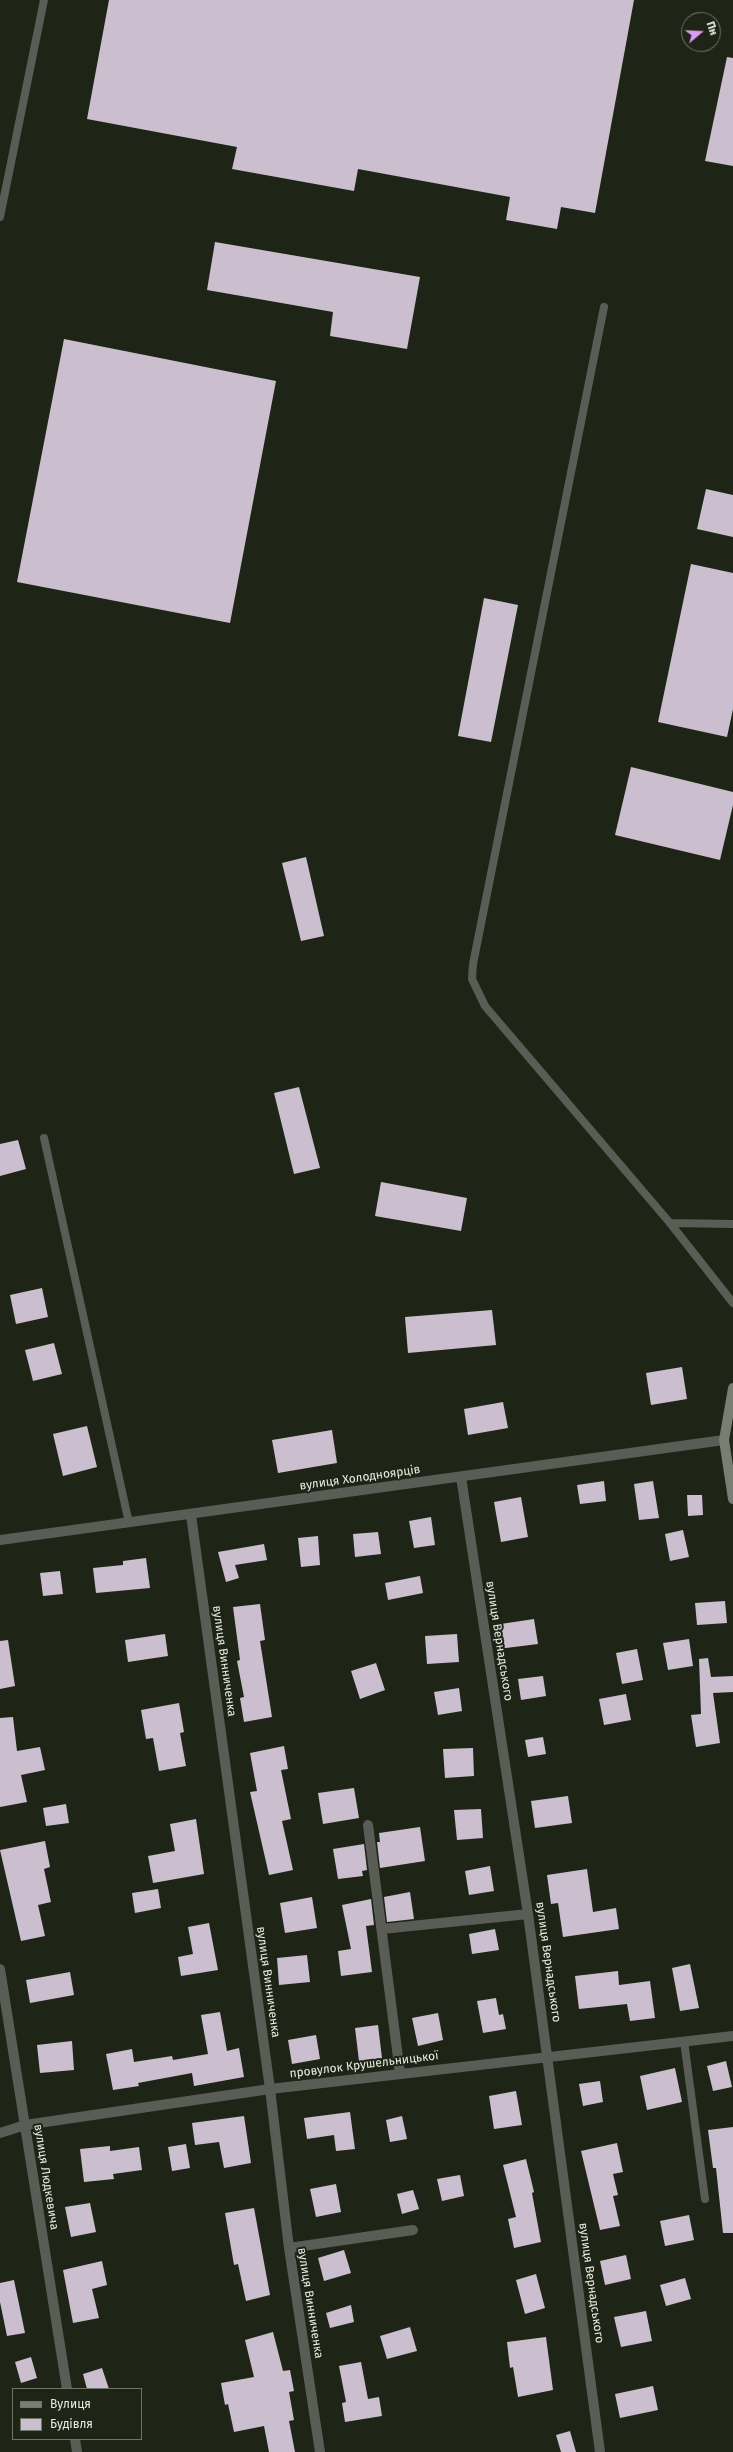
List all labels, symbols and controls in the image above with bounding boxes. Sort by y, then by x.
north arrow [681,12,721,52]
text: Пн [703,20,720,37]
street label: вулиця Холодноярців [299,1462,421,1494]
street label: вулиця Вернадського [482,1580,516,1702]
street label: вулиця Винниченка [209,1605,239,1717]
street label: вулиця Вернадського [532,1901,564,2023]
street label: вулиця Винниченка [253,1926,283,2038]
street label: провулок Крушельницької [289,2049,439,2081]
street label: вулиця Людкевича [31,2123,61,2231]
street label: вулиця Вернадського [575,2222,607,2344]
street label: вулиця Винниченка [294,2247,326,2359]
legend [12,2388,142,2440]
text: Вулиця [50,2397,91,2411]
text: Будівля [50,2417,93,2431]

